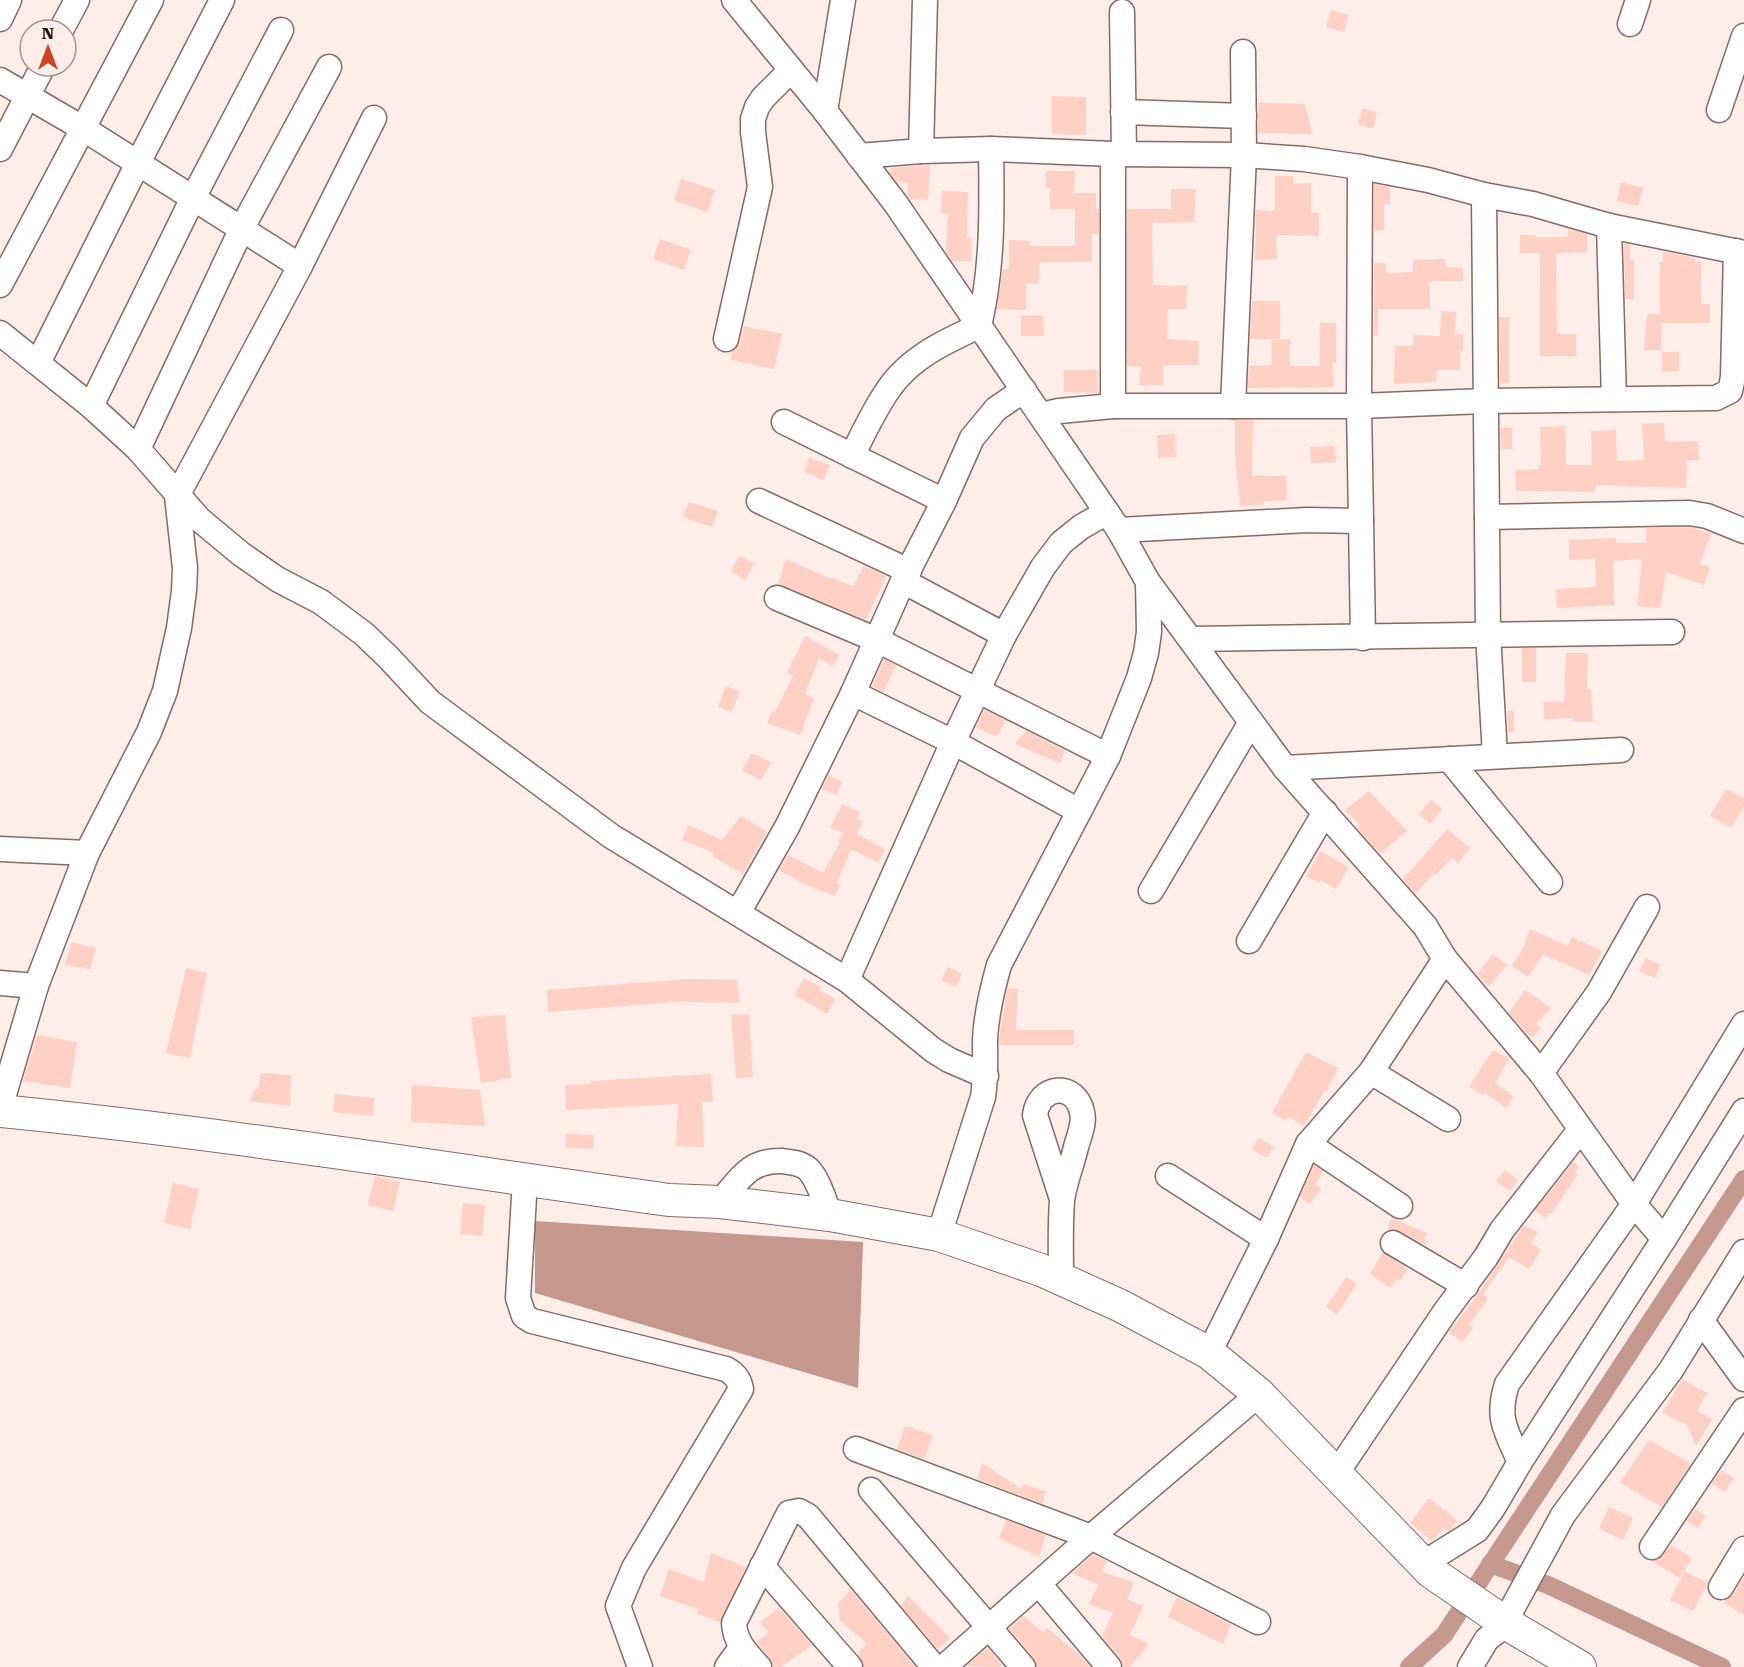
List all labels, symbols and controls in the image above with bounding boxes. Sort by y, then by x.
north arrow [18,18,78,78]
text: N [42,24,54,43]

